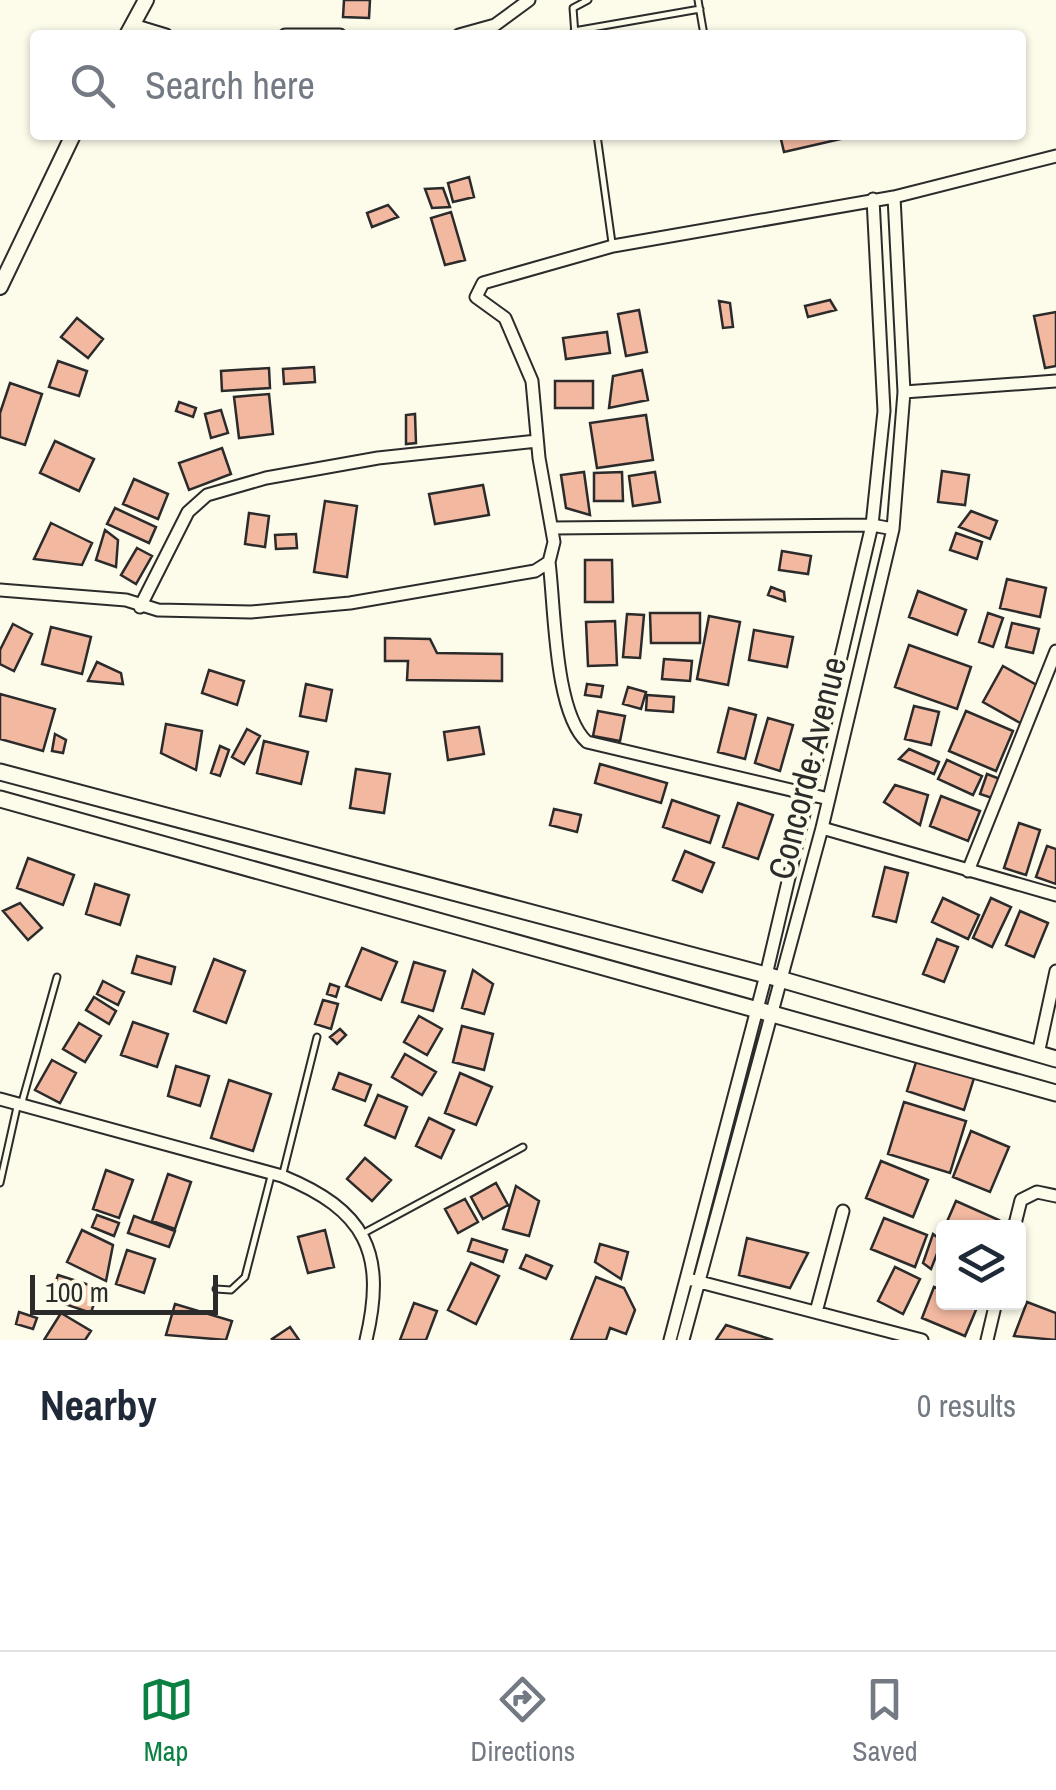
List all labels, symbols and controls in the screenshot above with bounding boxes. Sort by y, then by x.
search box [30,30,1026,140]
icon: search [65,58,120,113]
text: Search here [145,60,315,111]
street label: Concorde Avenue [757,652,857,884]
map controls [936,1220,1026,1310]
button: layers [936,1220,1026,1310]
scale bar [30,1270,218,1314]
text: 100 m [45,1273,109,1311]
text: Nearby [40,1377,157,1433]
text: 0 results [917,1384,1016,1427]
tab: Map [139,1672,194,1770]
tab: Directions [471,1672,575,1770]
tab: Saved [852,1672,917,1770]

